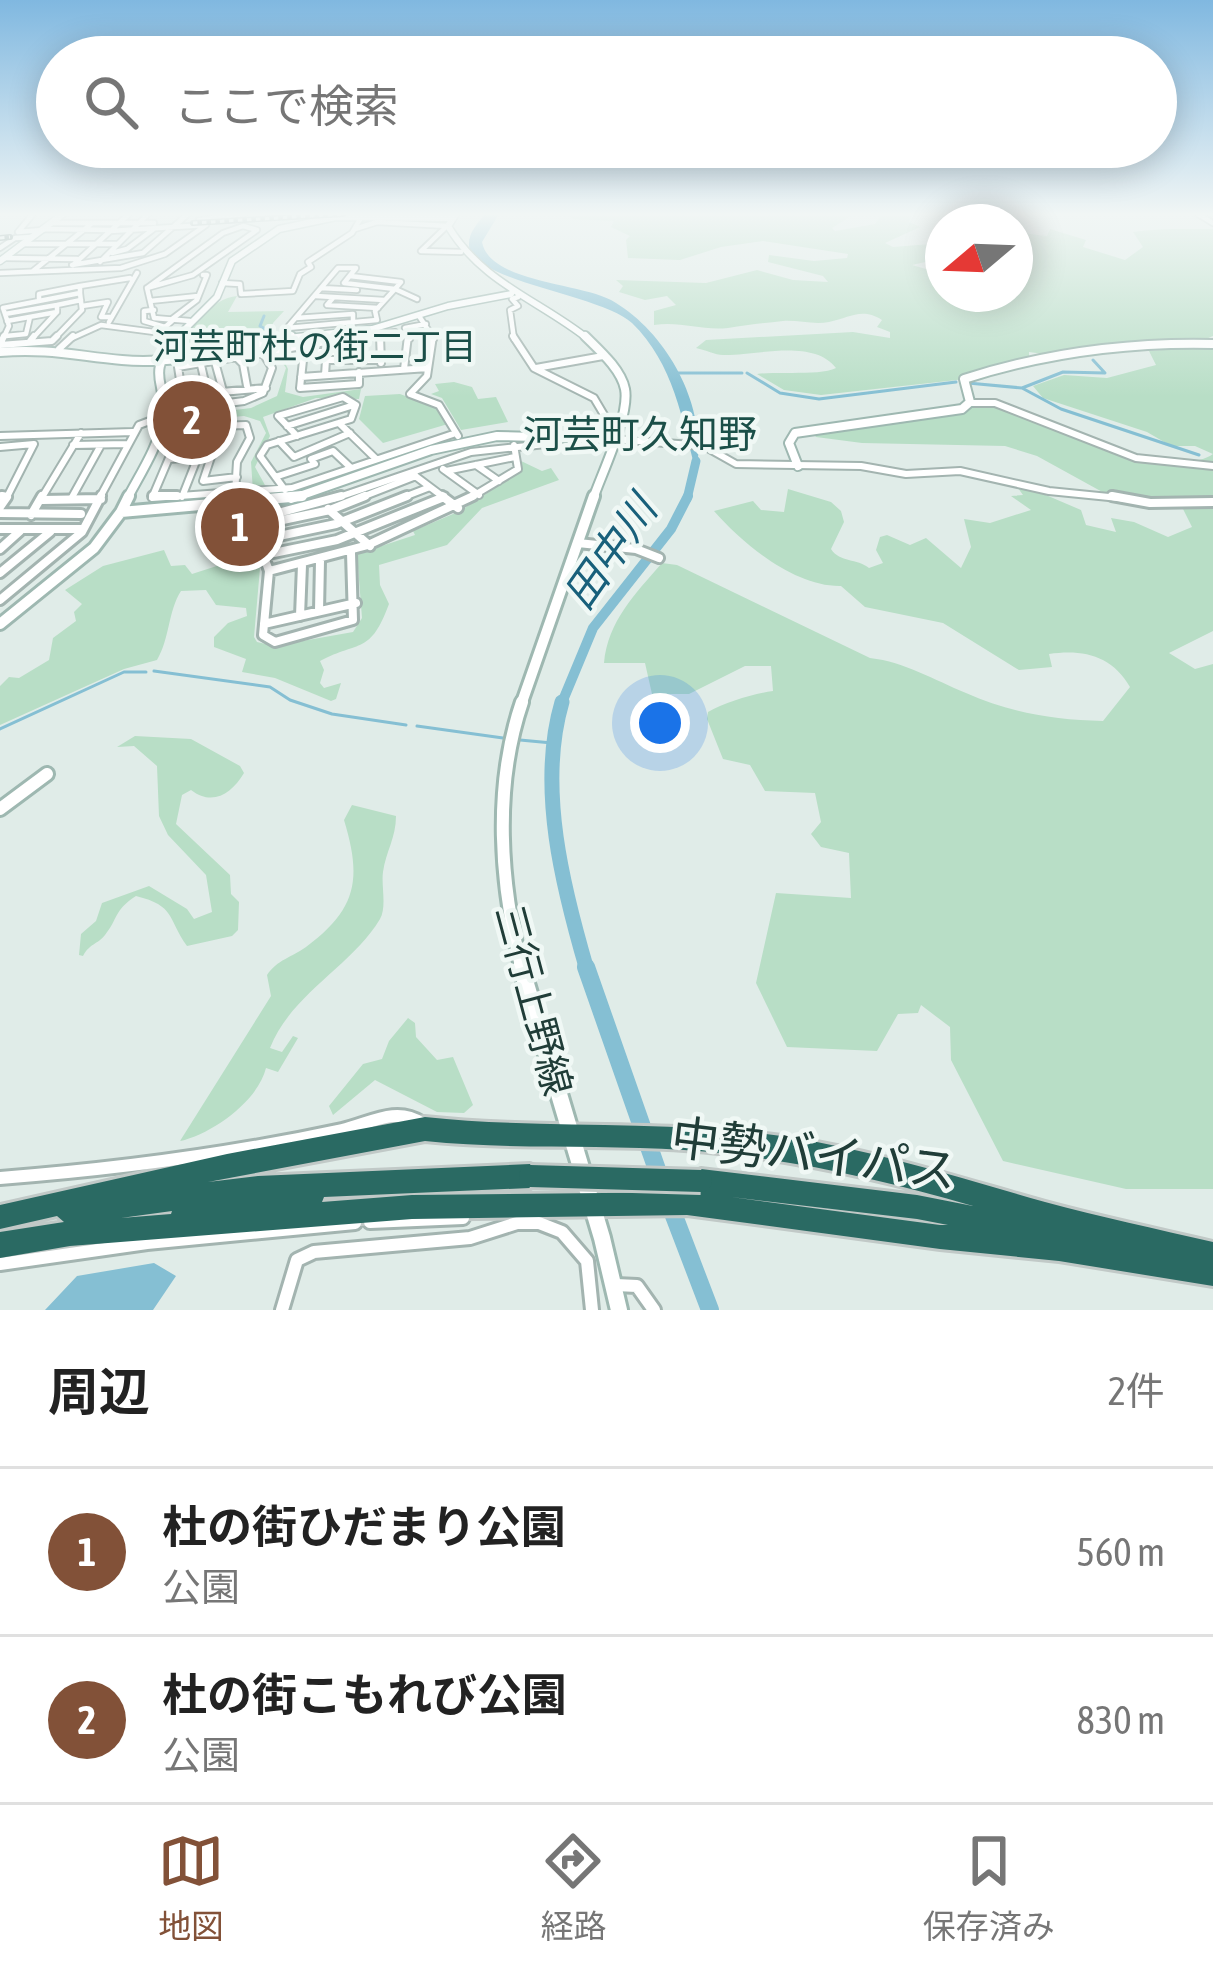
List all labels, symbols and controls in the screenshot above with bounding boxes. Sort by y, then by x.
search box [36,36,1177,168]
icon: search [78,69,144,135]
text: ここで検索 [174,80,399,132]
north arrow [925,204,1033,312]
district label: 河芸町杜の街二丁目 [153,325,477,367]
pin: 2 [153,375,231,465]
district label: 河芸町久知野 [523,412,757,456]
pin: 1 [201,482,279,572]
water label: 田中川 [554,483,668,617]
your location [630,693,690,753]
street label: 三行上野線 [488,900,580,1100]
street label: 中勢バイパス [668,1109,960,1198]
text: 周辺 [48,1362,150,1421]
text: 2件 [1108,1369,1165,1413]
text: 杜の街ひだまり公園 [162,1501,566,1553]
text: 1 [78,1530,96,1574]
text: 560 m [1077,1530,1165,1574]
text: 公園 [162,1565,240,1609]
text: 杜の街こもれび公園 [162,1669,567,1721]
text: 2 [78,1698,96,1742]
text: 830 m [1077,1698,1165,1742]
text: 公園 [162,1733,240,1777]
tab: 地図 [158,1828,224,1948]
tab: 経路 [540,1828,606,1948]
tab: 保存済み [923,1828,1055,1948]

